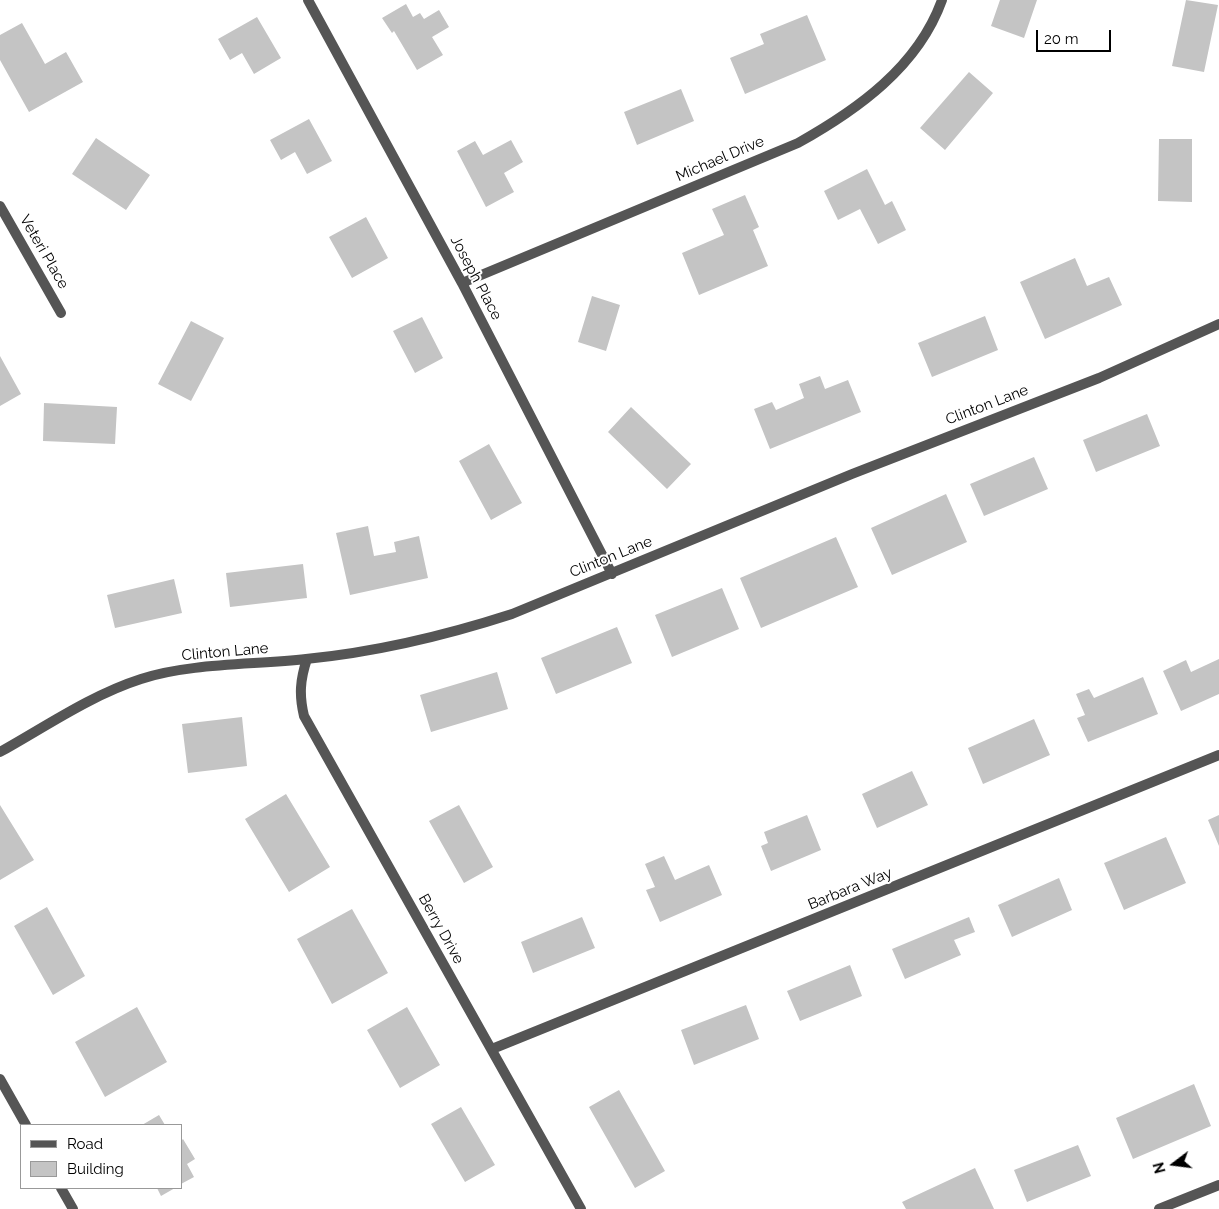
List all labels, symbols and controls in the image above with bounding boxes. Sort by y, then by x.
scale bar [1039,20,1114,52]
text: 20 m [1044,30,1079,48]
street label: Michael Drive [673,132,767,186]
street label: Veteri Place [16,212,72,292]
street label: Joseph Place [446,233,506,323]
street label: Clinton Lane [943,381,1031,429]
street label: Clinton Lane [567,532,655,582]
street label: Clinton Lane [181,639,269,665]
street label: Barbara Way [805,864,895,914]
street label: Berry Drive [414,891,468,967]
legend [20,1124,182,1189]
text: Road [67,1135,103,1153]
north arrow [1149,1139,1199,1189]
text: Building [67,1160,124,1178]
text: N [1150,1161,1169,1175]

